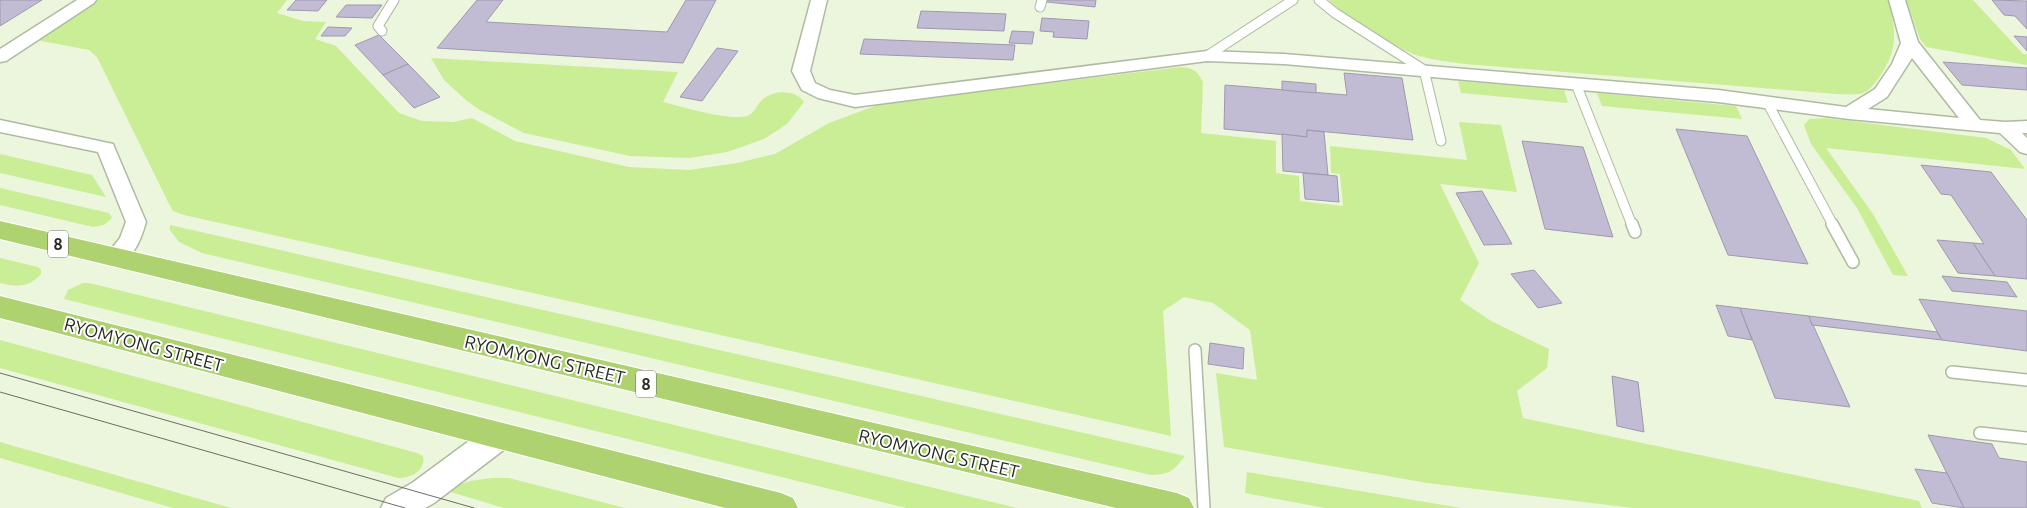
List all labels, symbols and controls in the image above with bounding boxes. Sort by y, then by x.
road number: 8 [48,230,68,258]
street label: RYOMYONG STREET [62,313,226,375]
street label: RYOMYONG STREET [463,331,627,387]
road number: 8 [636,370,656,398]
street label: RYOMYONG STREET [857,425,1021,481]

